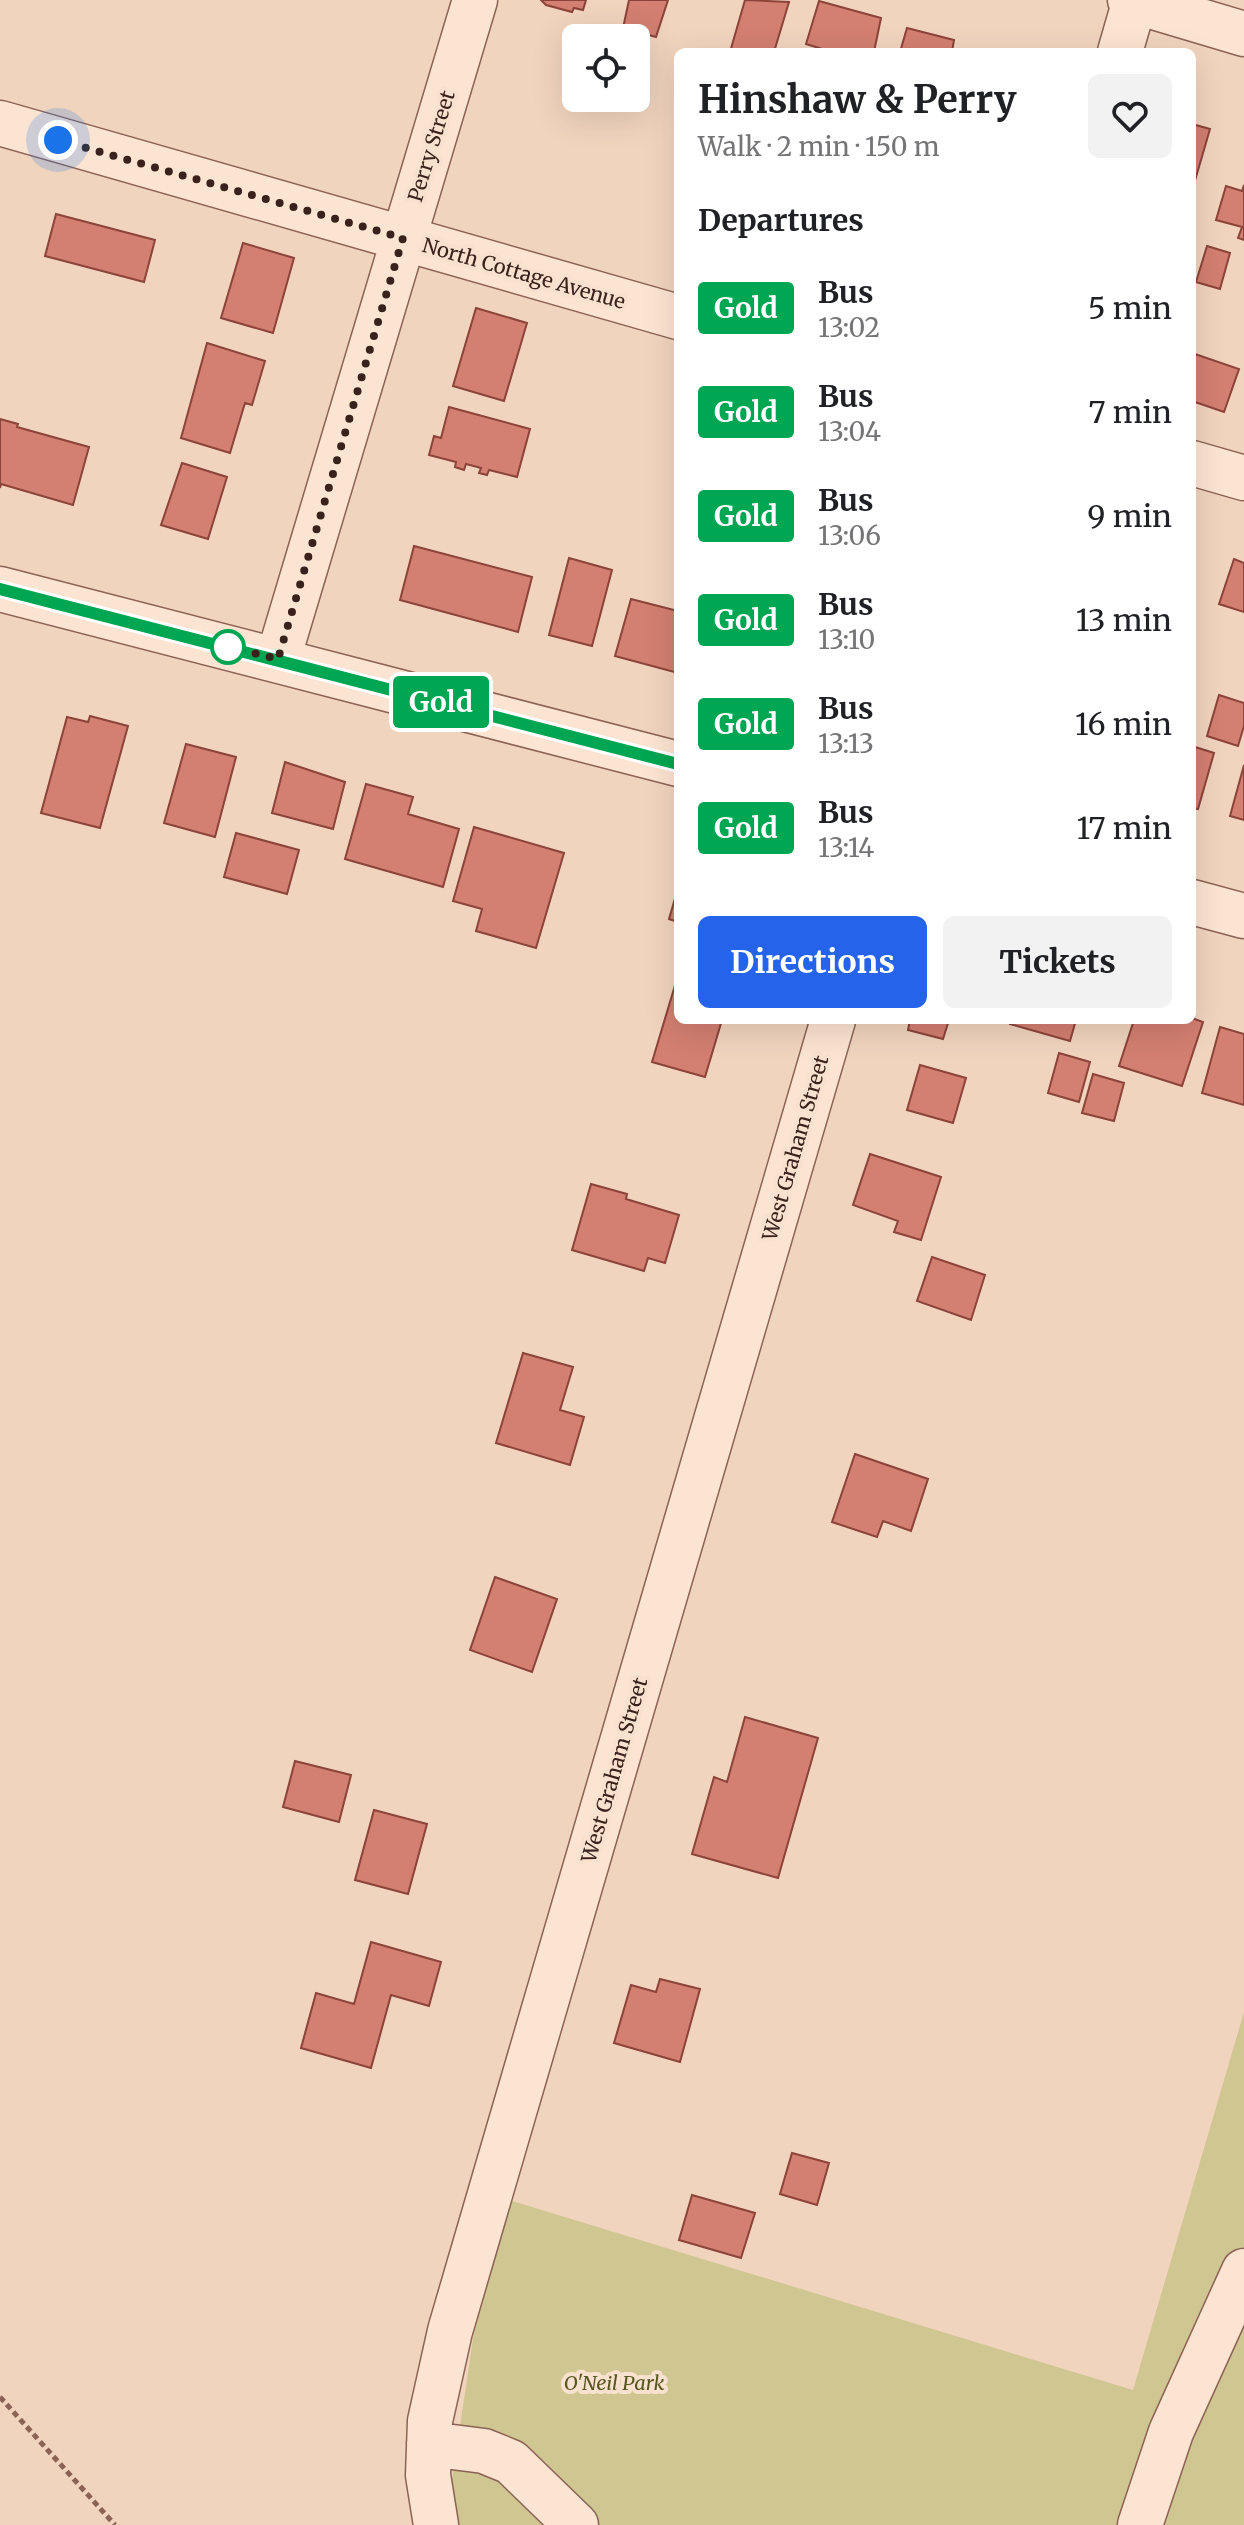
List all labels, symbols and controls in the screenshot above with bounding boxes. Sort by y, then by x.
map controls [562,24,650,112]
button: locate [562,24,650,112]
button: heart [1088,74,1172,158]
text: Hinshaw & Perry [698,76,1017,123]
street label: Perry Street [402,87,460,205]
your location [38,120,78,160]
text: Walk · 2 min · 150 m [698,130,940,163]
text: Departures [698,201,864,239]
street label: North Cottage Avenue [420,232,628,314]
text: Bus [818,273,874,311]
text: 5 min [1088,289,1172,327]
text: Gold [714,290,778,326]
text: 13:02 [818,311,880,344]
text: Bus [818,377,874,415]
text: 7 min [1088,393,1172,431]
text: Gold [714,394,778,430]
text: 13:04 [818,415,881,448]
text: Bus [818,481,874,519]
text: 9 min [1087,497,1172,535]
text: Gold [714,498,778,534]
text: 13:06 [818,519,881,552]
text: Bus [818,585,874,623]
text: 13 min [1076,601,1172,639]
text: Gold [714,602,778,638]
text: 13:10 [818,623,875,656]
unlabelled marker [211,630,245,664]
line badge: Gold [385,676,497,728]
text: Gold [409,684,473,720]
text: Bus [818,689,874,727]
text: 16 min [1075,705,1172,743]
text: Gold [714,706,778,742]
text: 13:13 [818,727,874,760]
text: Bus [818,793,874,831]
text: 17 min [1077,809,1172,847]
text: Gold [714,810,778,846]
text: 13:14 [818,831,874,864]
button: Directions [698,916,927,1008]
button: Tickets [943,916,1172,1008]
street label: West Graham Street [756,1052,833,1244]
street label: West Graham Street [575,1674,652,1866]
park label: O'Neil Park [564,2370,664,2395]

